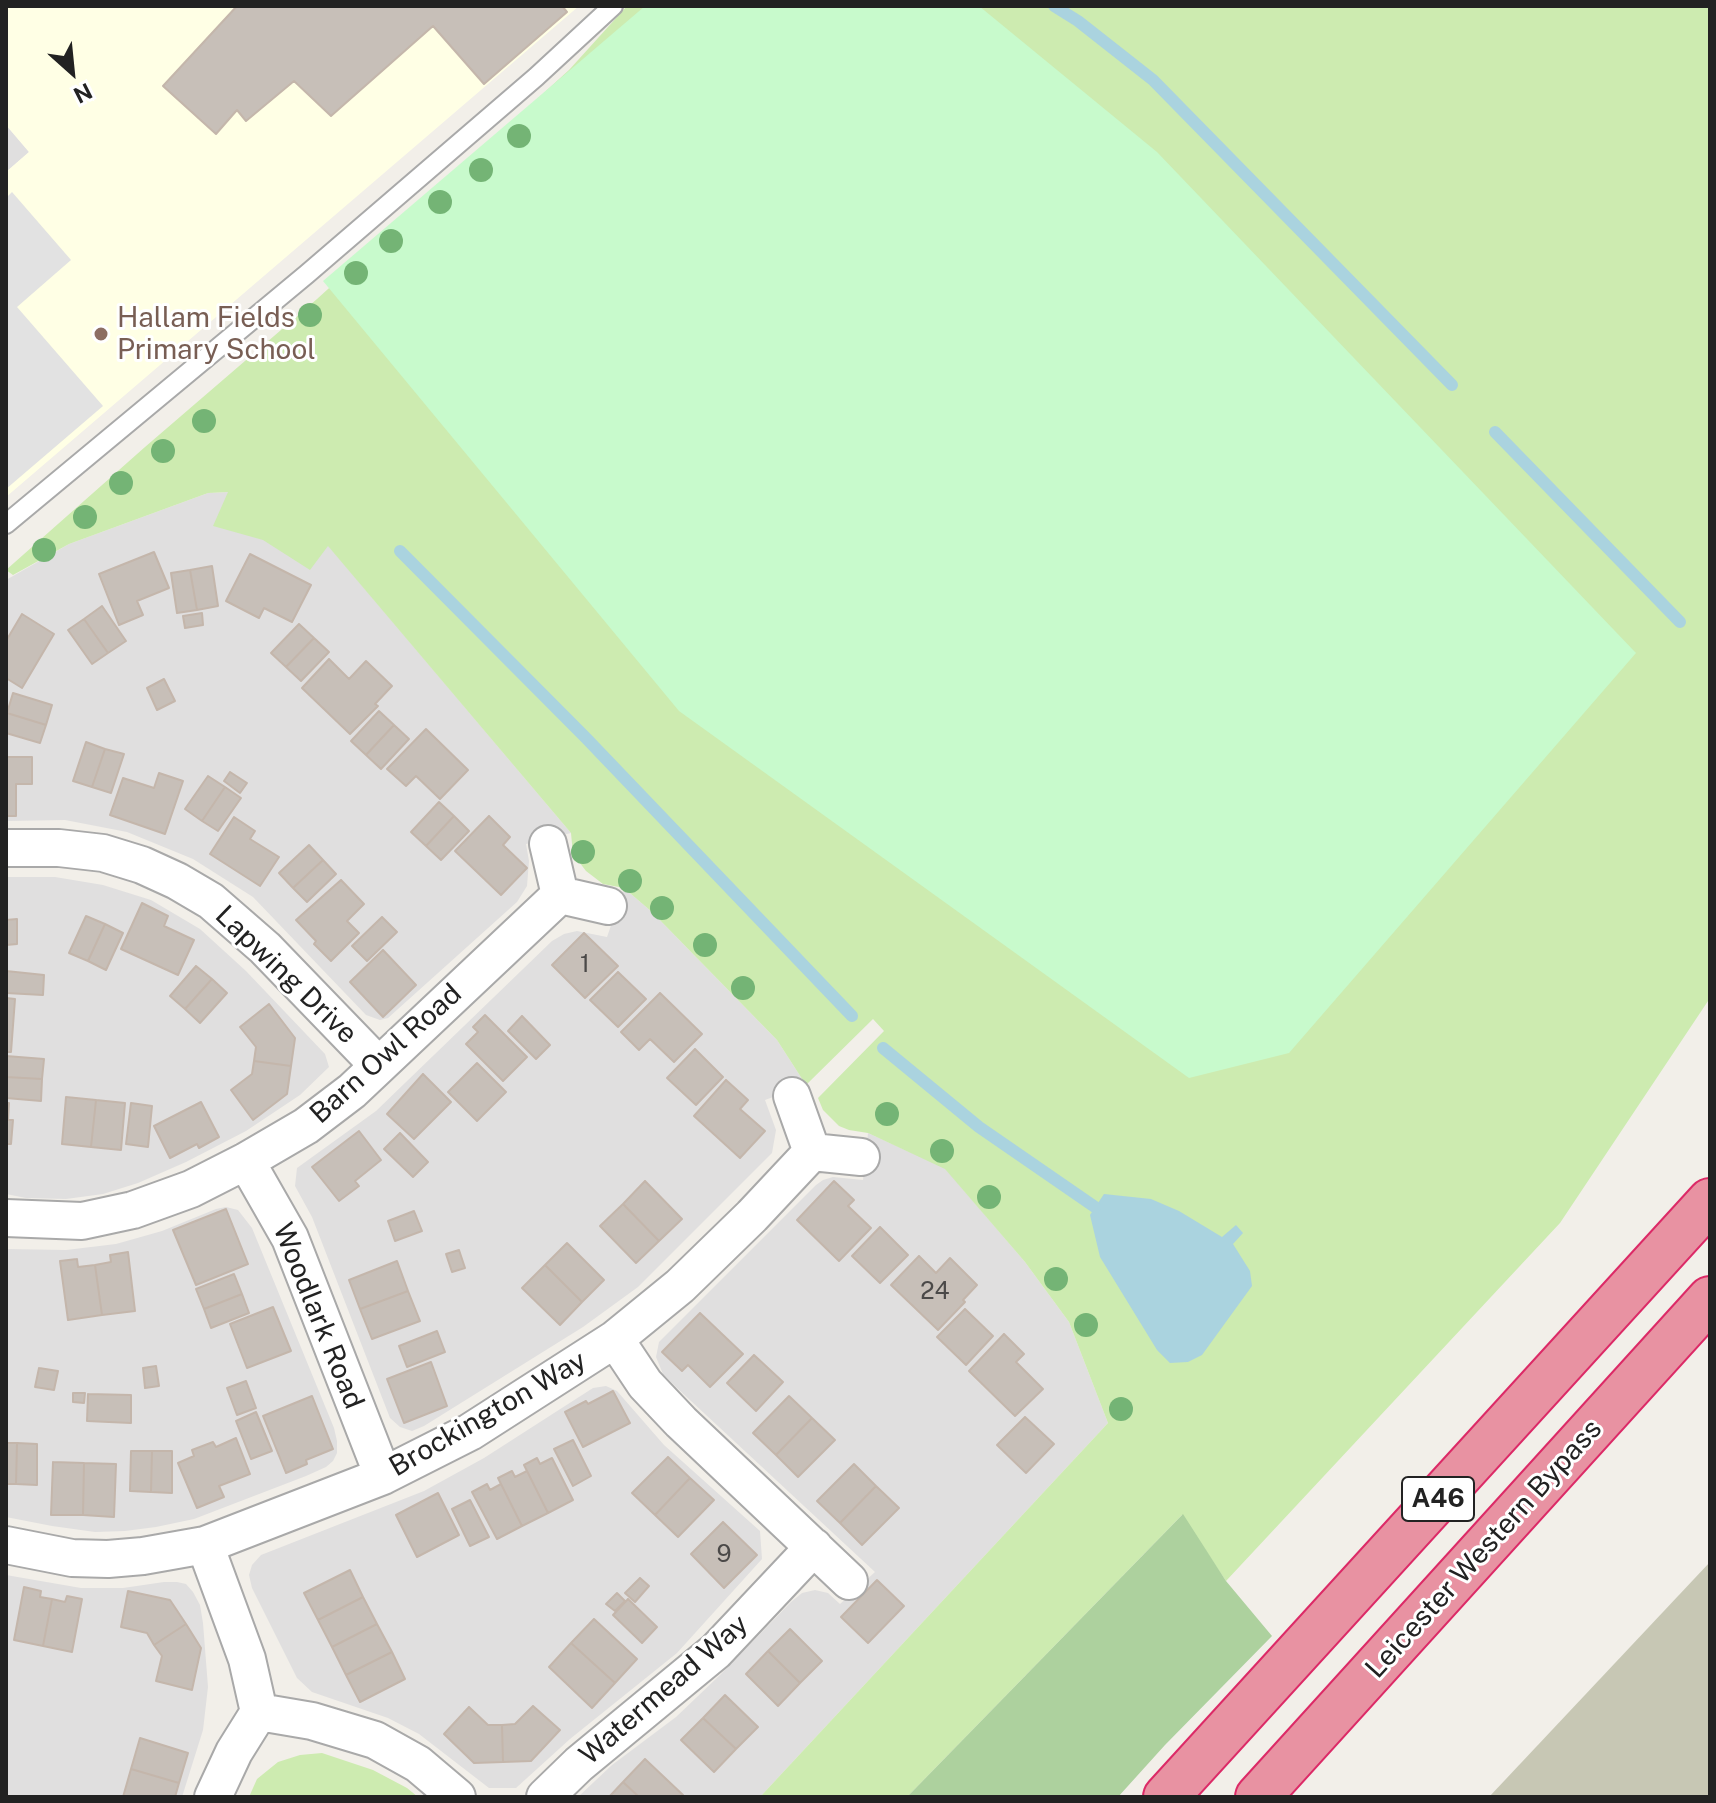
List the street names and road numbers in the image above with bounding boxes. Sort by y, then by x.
street label: Lapwing Drive [208,899,364,1051]
street label: Barn Owl Road [303,977,469,1131]
street label: Woodlark Road [265,1218,371,1414]
street label: Brockington Way [384,1344,592,1484]
street label: Leicester Western Bypass [1359,1413,1609,1685]
road number: A46 [1402,1477,1474,1521]
street label: Watermead Way [573,1608,755,1772]

